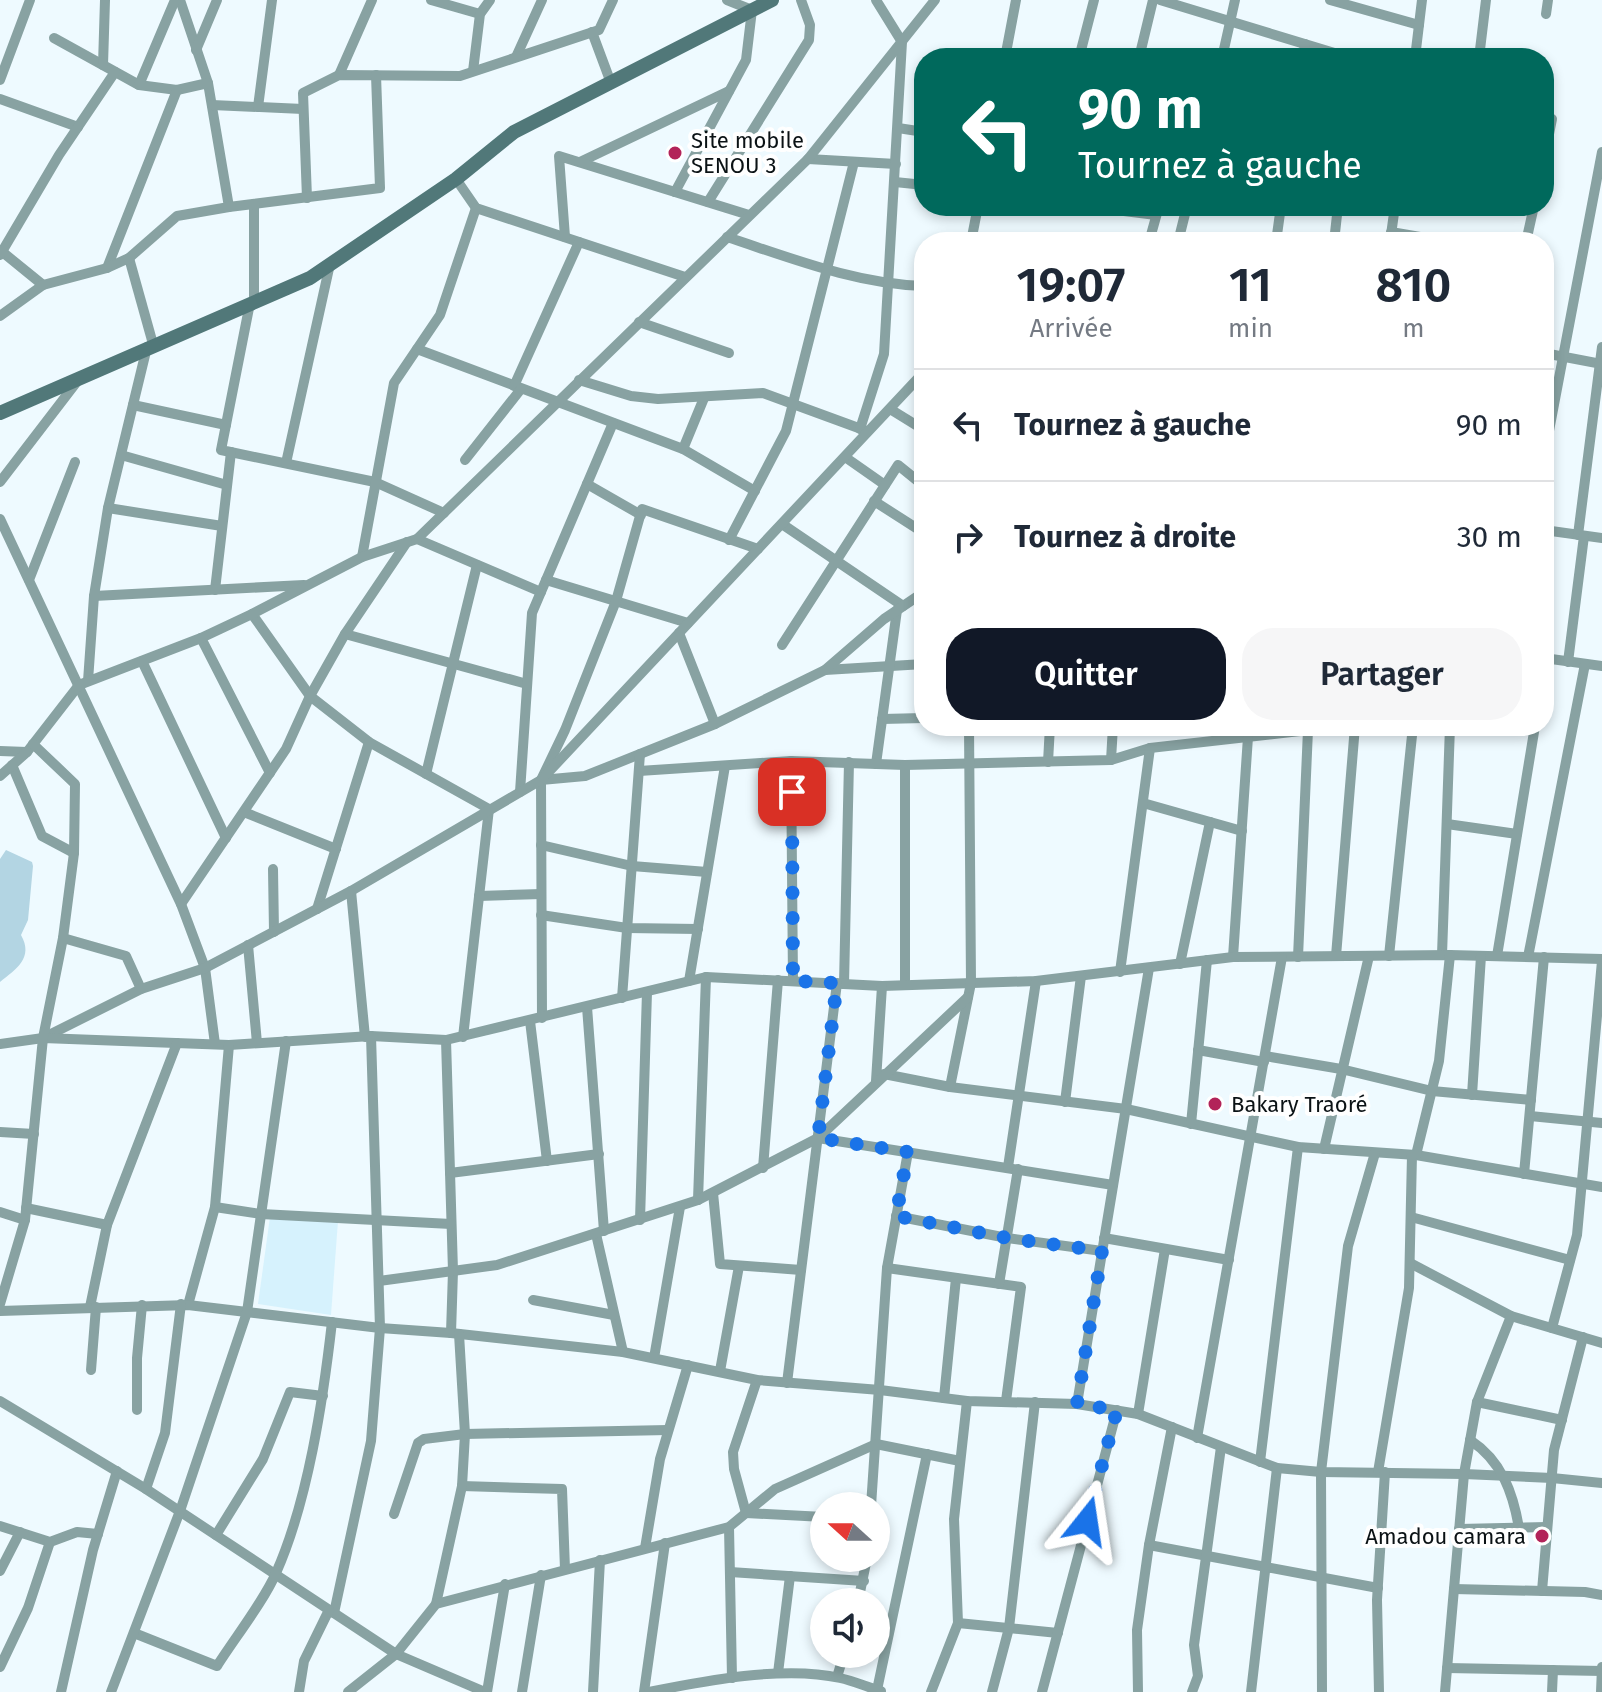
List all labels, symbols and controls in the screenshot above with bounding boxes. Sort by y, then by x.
text: 90 m [1078,76,1203,143]
icon: left [946,80,1050,184]
place label: Site mobile SENOU 3 [691,127,804,179]
marker: Site mobile SENOU 3 [666,144,684,162]
text: Tournez à gauche [1078,144,1362,188]
text: 19:07 [1017,256,1126,314]
text: 11 [1229,256,1272,314]
text: 810 [1376,256,1451,314]
text: Arrivée [1029,313,1113,344]
text: min [1228,313,1273,344]
text: m [1402,313,1425,344]
icon: left [946,403,990,447]
text: Tournez à gauche [1014,407,1251,443]
text: 90 m [1456,407,1522,443]
icon: right [946,515,990,559]
text: Tournez à droite [1014,519,1236,555]
text: 30 m [1457,519,1522,555]
button: Quitter [946,628,1226,720]
button: Partager [1242,628,1522,720]
pin [758,758,826,826]
icon: arrive [770,770,814,814]
place label: Bakary Traoré [1231,1091,1367,1118]
marker: Bakary Traoré [1206,1095,1224,1113]
position arrow [1045,1479,1129,1563]
north arrow [810,1492,890,1572]
map controls [810,1492,890,1668]
place label: Amadou camara [1365,1523,1526,1550]
marker: Amadou camara [1533,1527,1551,1545]
button: sound [810,1588,890,1668]

